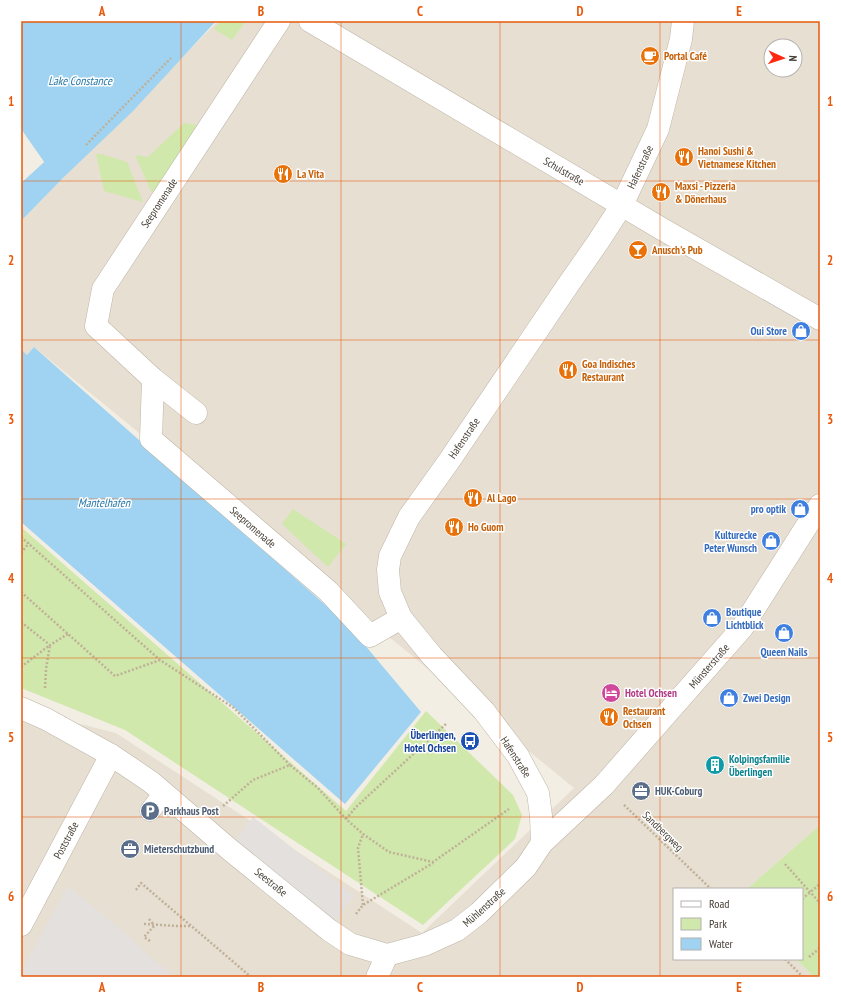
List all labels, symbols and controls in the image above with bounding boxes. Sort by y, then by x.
text: A [98,3,106,20]
text: B [258,3,264,20]
text: C [417,3,423,20]
text: D [577,3,584,20]
text: E [736,3,742,20]
north arrow [763,38,803,78]
cafe icon: Portal Café [639,45,661,67]
place label: Portal Café [664,49,707,63]
text: N [786,55,800,62]
water label: Lake Constance [48,73,113,88]
text: 1 [8,93,14,110]
text: 1 [827,93,833,110]
street label: Hafenstraße [624,143,656,191]
place label: Hanoi Sushi & Vietnamese Kitchen [697,144,776,171]
restaurant icon: Hanoi Sushi & Vietnamese Kitchen [673,146,695,168]
street label: Schulstraße [541,154,587,189]
restaurant icon: La Vita [272,163,294,185]
place label: La Vita [297,167,324,181]
street label: Seepromenade [138,175,181,231]
place label: Maxsi - Pizzeria & Dönerhaus [675,179,736,206]
restaurant icon: Maxsi - Pizzeria & Dönerhaus [650,181,672,203]
bar icon: Anusch's Pub [627,239,649,261]
place label: Anusch's Pub [651,243,703,257]
text: 2 [8,252,14,269]
text: 2 [827,252,833,269]
shop icon: Oui Store [790,320,812,342]
place label: Oui Store [750,324,787,338]
place label: Goa Indisches Restaurant [582,357,635,384]
restaurant icon: Goa Indisches Restaurant [557,359,579,381]
text: 3 [8,411,14,428]
text: 3 [827,411,833,428]
street label: Hafenstraße [445,414,483,461]
restaurant icon: Al Lago [462,487,484,509]
place label: Al Lago [486,491,517,505]
water label: Mantelhafen [78,495,131,510]
shop icon: pro optik [789,498,811,520]
place label: pro optik [751,502,786,516]
street label: Seepromenade [227,503,279,551]
restaurant icon: Ho Guom [443,516,465,538]
place label: Ho Guom [468,520,504,534]
place label: Kulturecke Peter Wunsch [704,528,757,555]
shop icon: Kulturecke Peter Wunsch [760,530,782,552]
text: 4 [8,570,15,587]
text: 4 [827,570,834,587]
place label: Boutique Lichtblick [726,605,764,632]
shop icon: Boutique Lichtblick [701,607,723,629]
shop icon: Queen Nails [773,622,795,644]
street label: Münsterstraße [686,640,733,691]
place label: Queen Nails [760,645,808,659]
hotel icon: Hotel Ochsen [600,682,622,704]
place label: Hotel Ochsen [625,686,677,700]
shop icon: Zwei Design [718,687,740,709]
place label: Zwei Design [743,691,791,705]
place label: Restaurant Ochsen [623,704,666,731]
restaurant icon: Restaurant Ochsen [598,706,620,728]
place label: Überlingen, Hotel Ochsen [404,728,456,755]
text: 5 [8,729,14,746]
text: 5 [827,729,833,746]
bus stop icon: Überlingen, Hotel Ochsen [459,730,481,752]
street label: Hafenstraße [497,734,535,781]
place label: Kolpingsfamilie Überlingen [729,752,790,779]
building icon: Kolpingsfamilie Überlingen [704,754,726,776]
office icon: HUK-Coburg [630,780,652,802]
place label: HUK-Coburg [655,784,702,798]
parking icon: Parkhaus Post [139,800,161,822]
place label: Parkhaus Post [164,804,219,818]
street label: Sandbergweg [640,808,687,854]
street label: Poststraße [50,819,82,861]
office icon: Mieterschutzbund [119,838,141,860]
place label: Mieterschutzbund [144,842,214,856]
street label: Seestraße [252,865,290,900]
street label: Mühlenstraße [460,884,509,930]
text: 6 [8,888,14,905]
legend [673,888,803,960]
text: 6 [827,888,833,905]
text: Road [709,896,729,911]
text: Park [709,916,727,931]
text: Water [709,936,734,951]
text: A [98,979,106,996]
text: B [258,979,264,996]
text: C [417,979,423,996]
text: D [577,979,584,996]
text: E [736,979,742,996]

